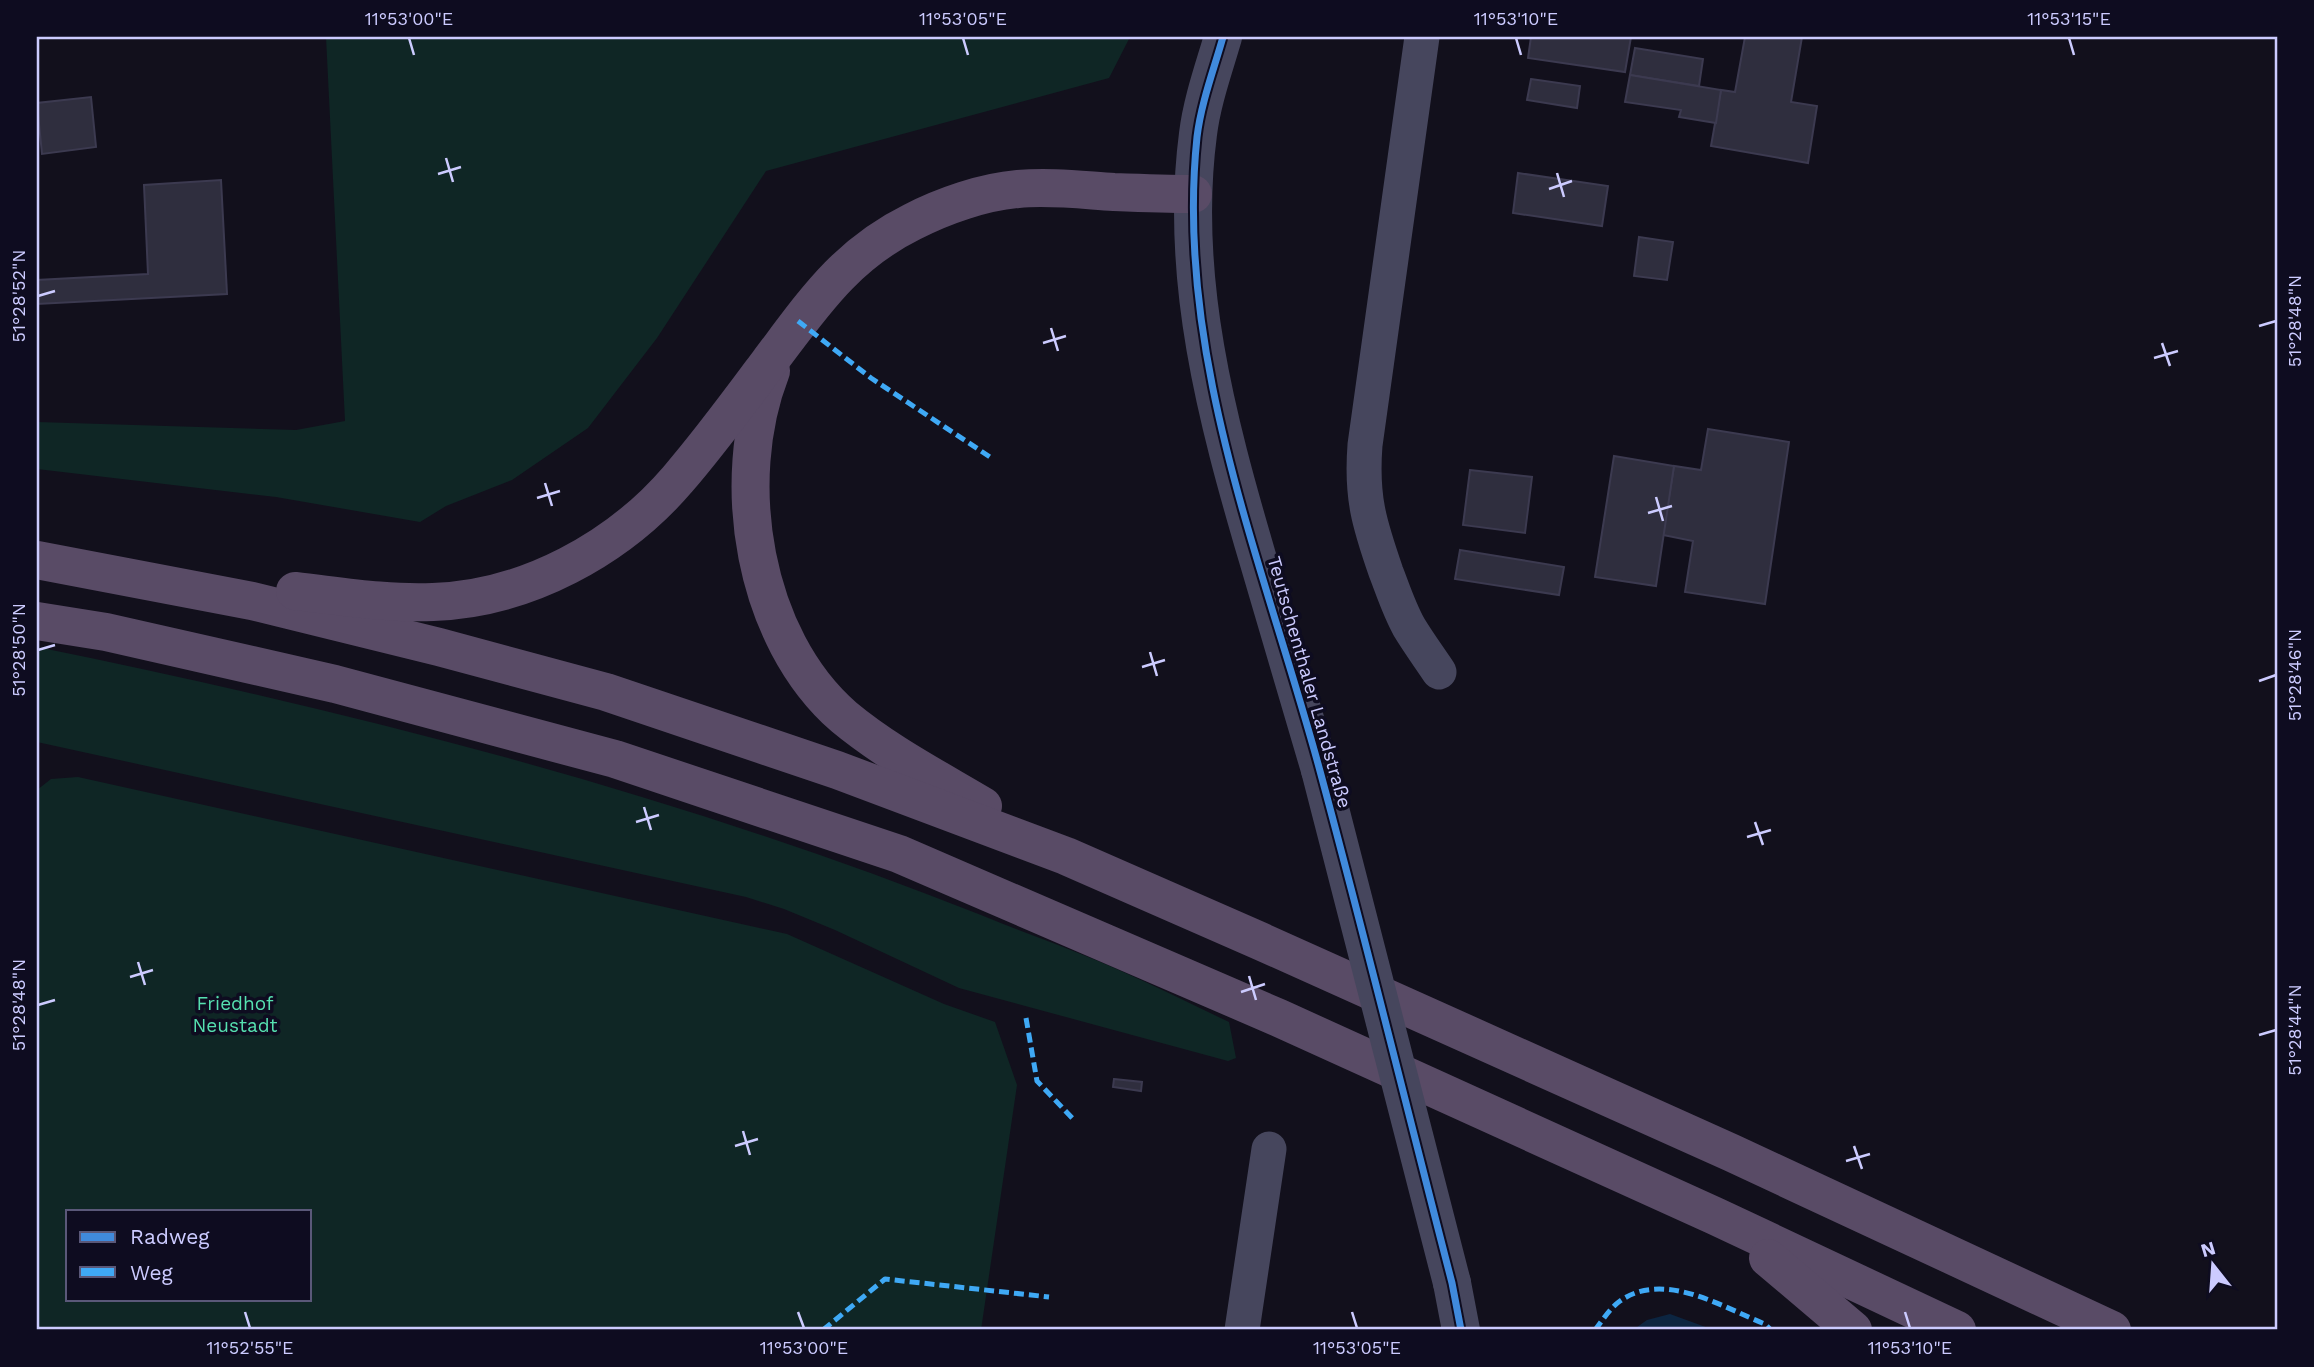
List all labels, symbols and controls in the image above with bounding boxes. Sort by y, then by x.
text: 11°53'00"E [365,8,453,29]
text: 11°53'05"E [919,8,1007,29]
text: 11°53'10"E [1474,8,1558,29]
text: 11°53'15"E [2027,8,2111,29]
text: 51°28'52"N [8,249,29,343]
text: 51°28'48"N [2284,275,2305,367]
street label: Teutschenthaler Landstraße [1263,554,1357,811]
text: 51°28'50"N [8,603,29,697]
text: 51°28'46"N [2284,629,2305,721]
text: 51°28'48"N [8,959,29,1051]
text: 51°28'44"N [2284,984,2305,1076]
park label: Friedhof Neustadt [192,992,278,1037]
legend [66,1210,312,1300]
text: Radweg [130,1224,210,1249]
north arrow [2178,1230,2248,1300]
text: N [2198,1236,2218,1262]
text: Weg [130,1260,174,1285]
text: 11°52'55"E [206,1337,294,1358]
text: 11°53'00"E [760,1337,848,1358]
text: 11°53'05"E [1313,1337,1401,1358]
text: 11°53'10"E [1868,1337,1952,1358]

